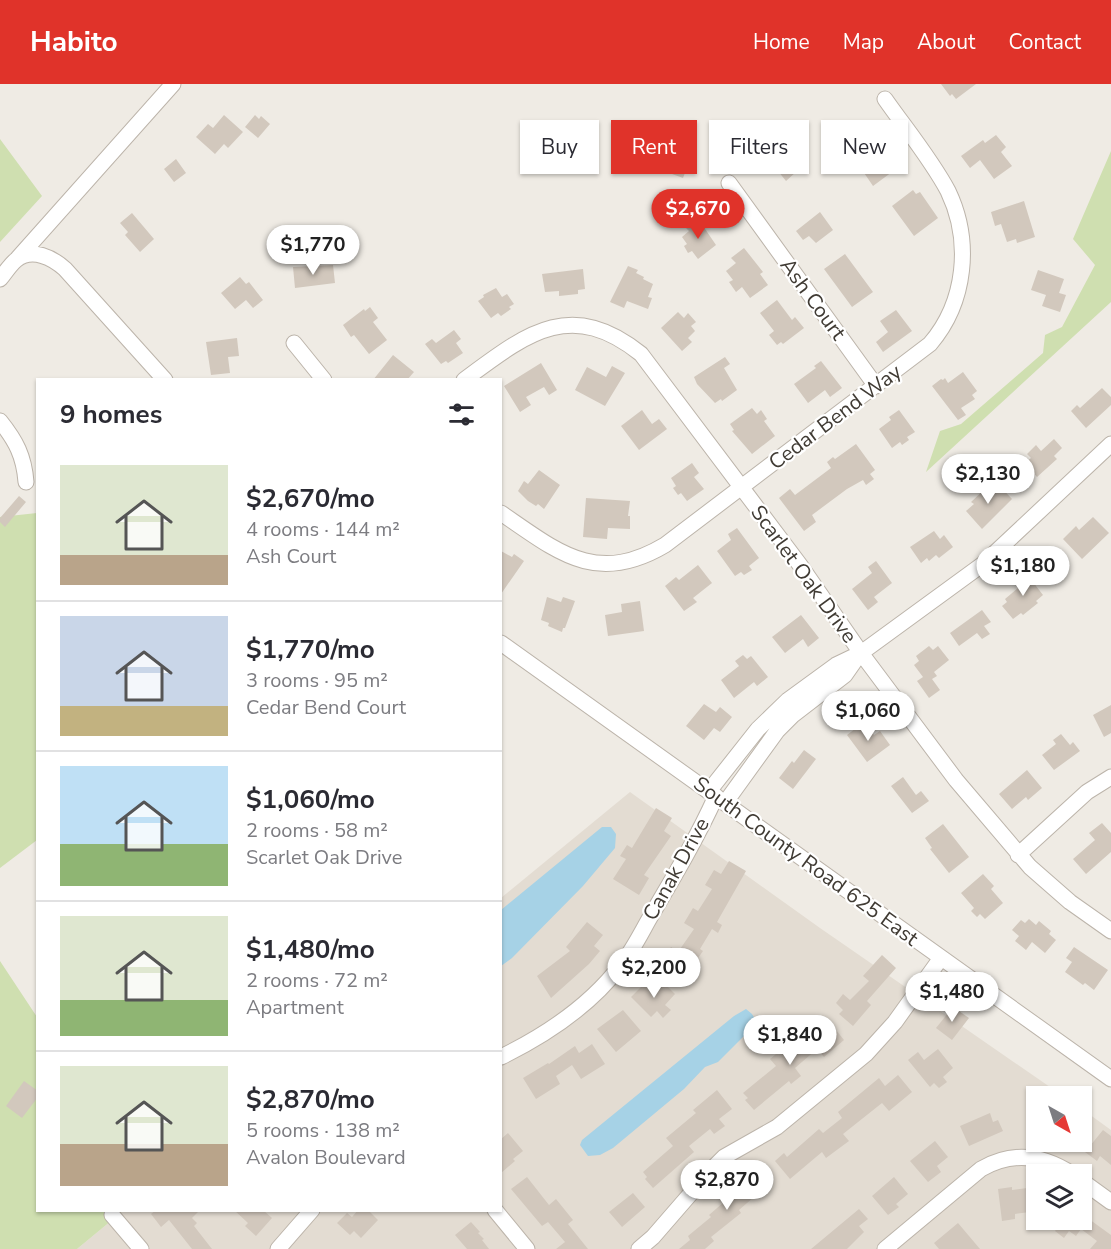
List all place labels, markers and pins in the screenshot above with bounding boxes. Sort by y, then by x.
pin: $2,670 [649,189,747,240]
pin: $1,770 [264,225,362,276]
pin: $2,130 [939,454,1037,505]
pin: $1,180 [974,546,1072,597]
pin: $1,060 [819,691,917,742]
pin: $2,200 [605,948,703,999]
pin: $1,480 [903,972,1001,1023]
pin: $1,840 [741,1015,839,1066]
pin: $2,870 [678,1160,776,1211]

